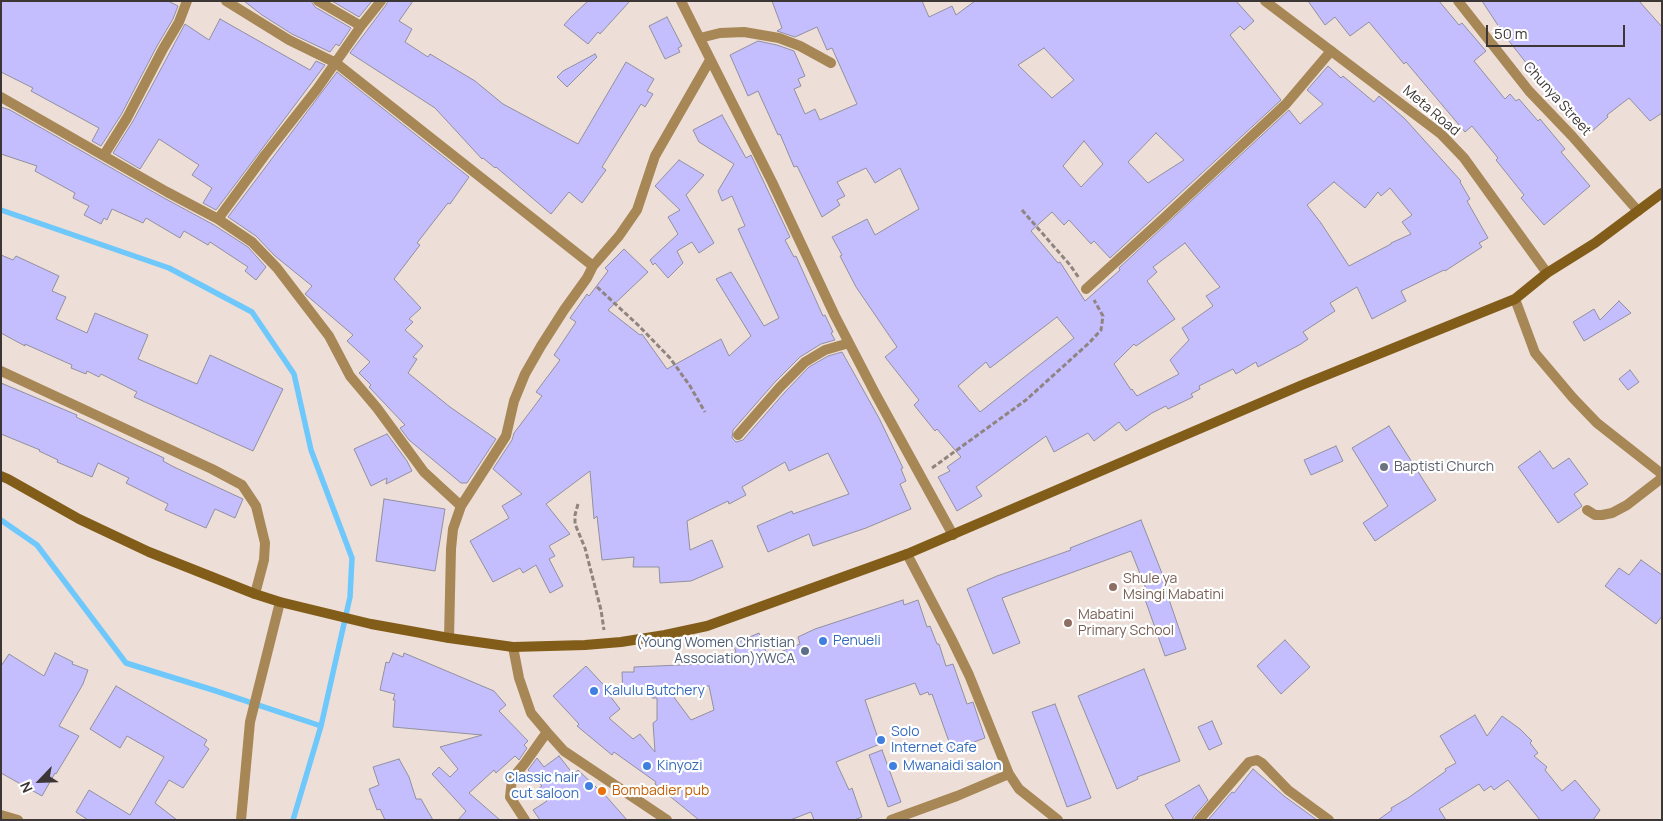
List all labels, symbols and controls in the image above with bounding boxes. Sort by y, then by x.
scale bar [1488,15,1627,47]
text: 50 m [1494,23,1528,44]
street label: Chunya Street [1519,59,1595,139]
street label: Meta Road [1399,82,1463,140]
place label: Baptisti Church [1394,459,1494,475]
marker: Baptisti Church [1378,461,1390,473]
place label: Shule ya Msingi Mabatini [1123,571,1224,604]
marker: Shule ya Msingi Mabatini [1107,581,1119,593]
place label: Mabatini Primary School [1078,607,1174,640]
marker: Mabatini Primary School [1062,617,1074,629]
place label: Penueli [833,633,881,649]
place label: (Young Women Christian Association)YWCA [636,635,795,668]
marker: Penueli [817,635,829,647]
marker: (Young Women Christian Association)YWCA [799,645,811,657]
place label: Kalulu Butchery [604,683,705,699]
marker: Kalulu Butchery [588,685,600,697]
place label: Solo Internet Cafe [891,724,977,756]
marker: Solo Internet Cafe [875,734,887,746]
north arrow [15,756,65,806]
place label: Kinyozi [657,758,702,774]
place label: Mwanaidi salon [903,758,1002,774]
marker: Kinyozi [641,760,653,772]
marker: Mwanaidi salon [887,760,899,772]
place label: Classic hair cut saloon [505,770,579,802]
text: N [15,779,37,796]
marker: Classic hair cut saloon [583,780,595,792]
place label: Bombadier pub [612,783,709,799]
marker: Bombadier pub [596,785,608,797]

